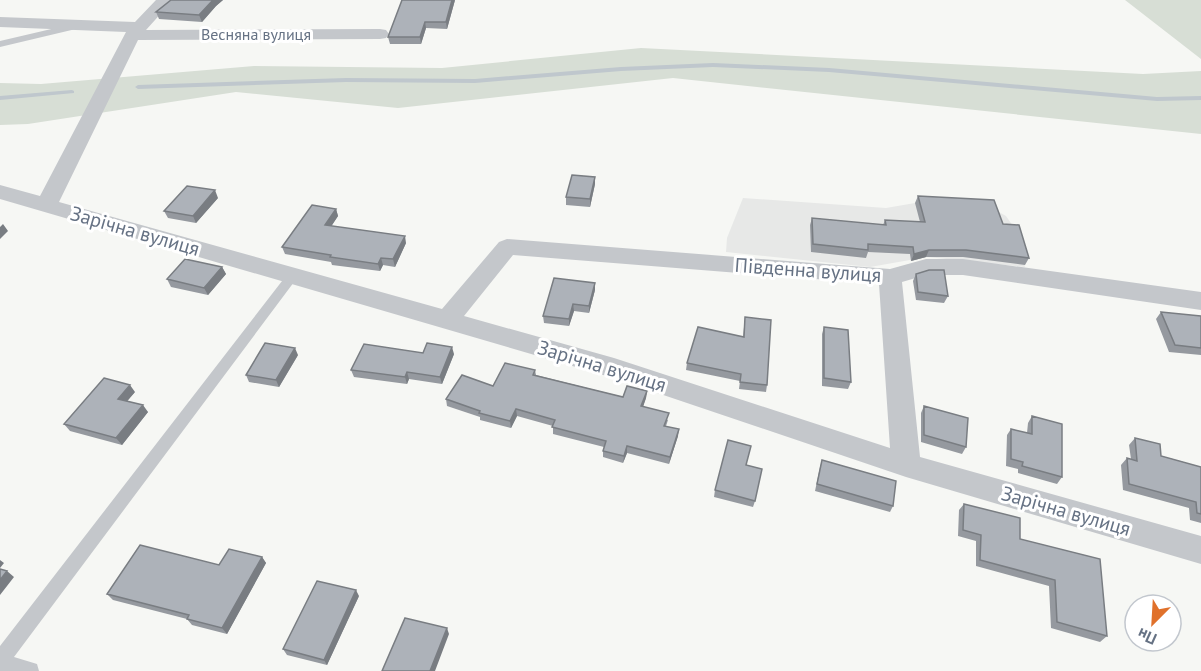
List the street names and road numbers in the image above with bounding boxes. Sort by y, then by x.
street label: Весняна вулиця [201,24,311,44]
street label: Зарічна вулиця [67,200,203,262]
street label: Південна вулиця [734,252,882,288]
street label: Зарічна вулиця [534,334,670,398]
street label: Зарічна вулиця [998,480,1134,542]

